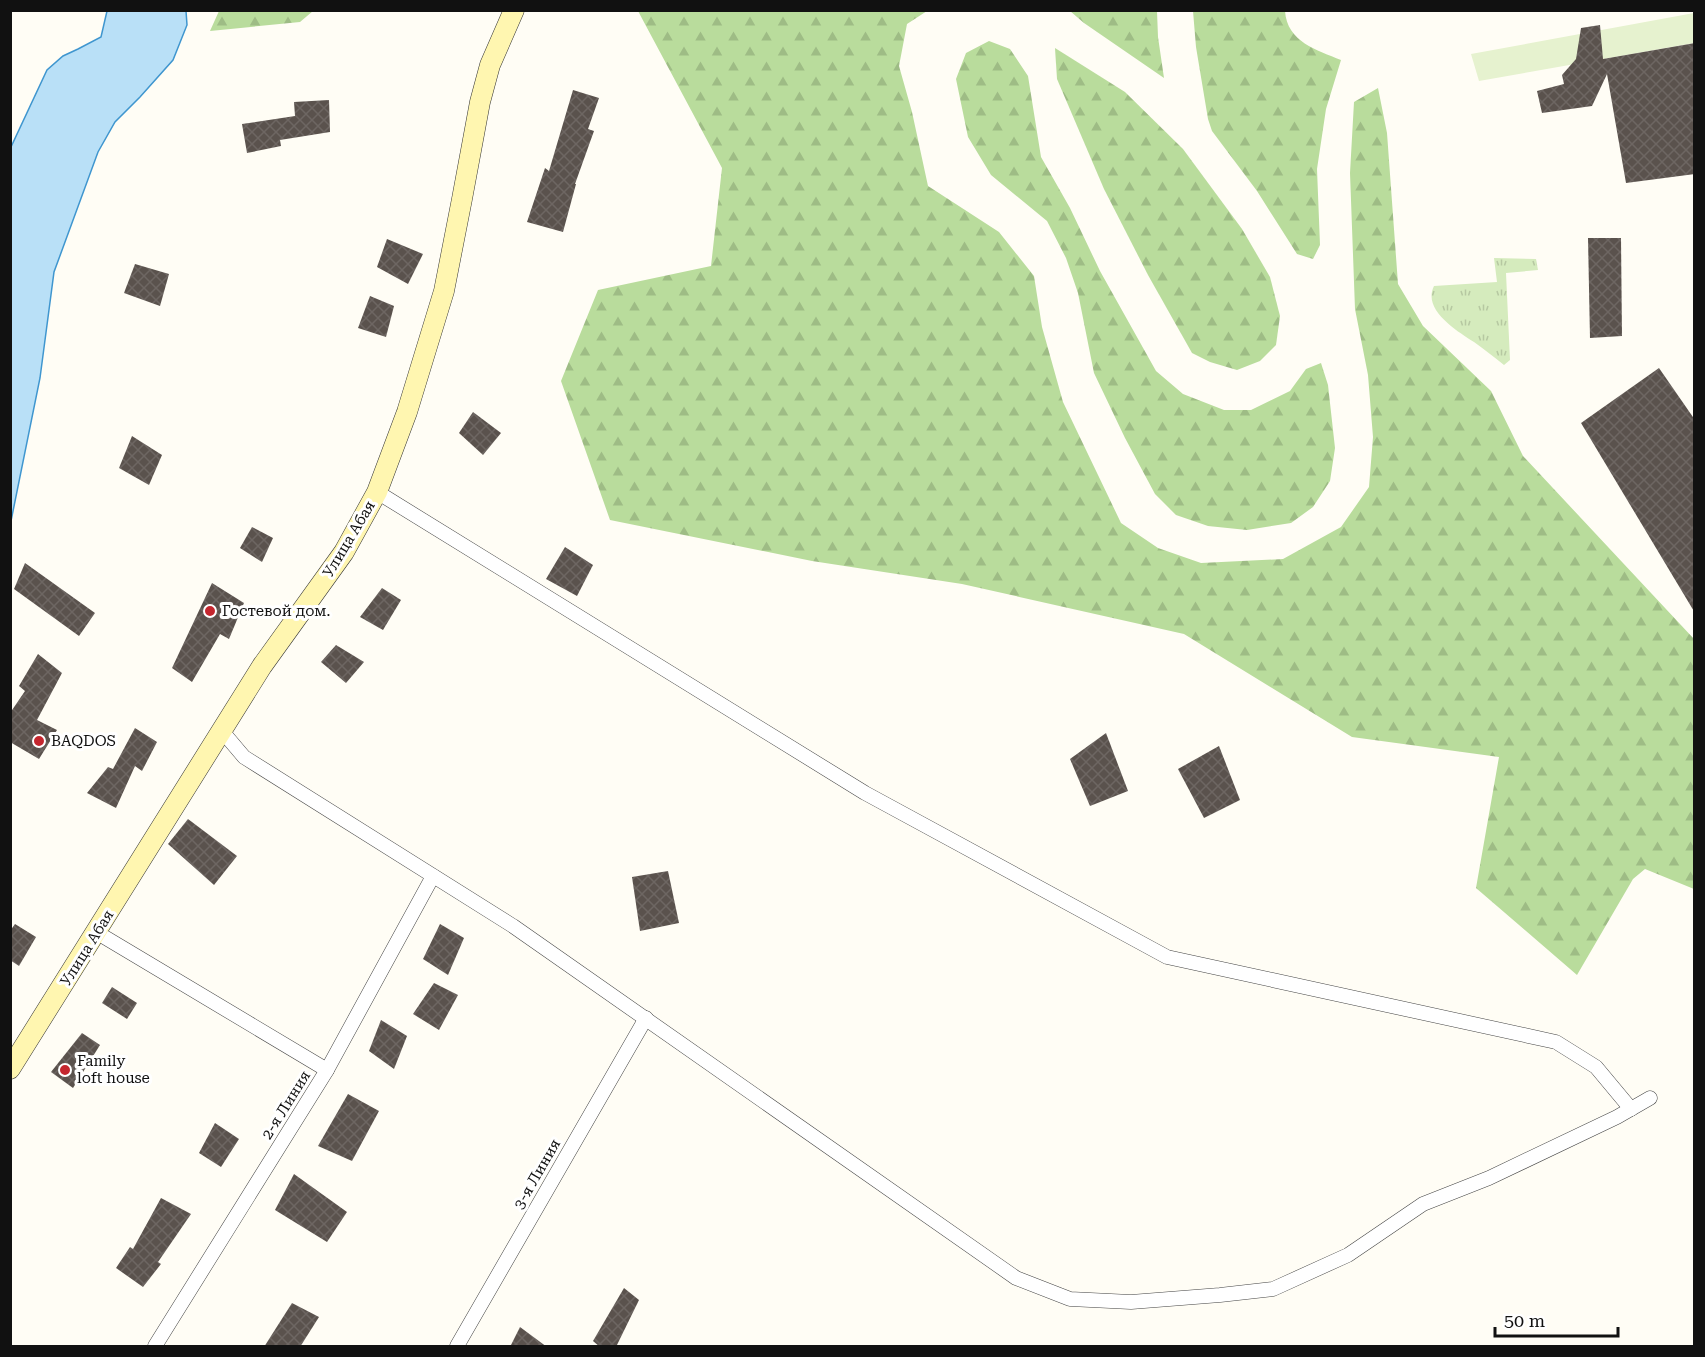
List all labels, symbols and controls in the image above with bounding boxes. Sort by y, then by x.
street label: Улица Абая [319,497,379,581]
place label: Гостевой дом. [222,602,330,620]
marker: Гостевой дом. [203,604,217,618]
place label: BAQDOS [51,732,116,750]
marker: BAQDOS [32,734,46,748]
street label: Улица Абая [56,907,118,989]
place label: Family loft house [77,1052,150,1087]
marker: Family loft house [58,1063,72,1077]
street label: 2-я Линия [258,1067,314,1143]
street label: 3-я Линия [510,1136,564,1212]
scale bar [1495,1300,1618,1338]
text: 50 m [1504,1310,1545,1331]

